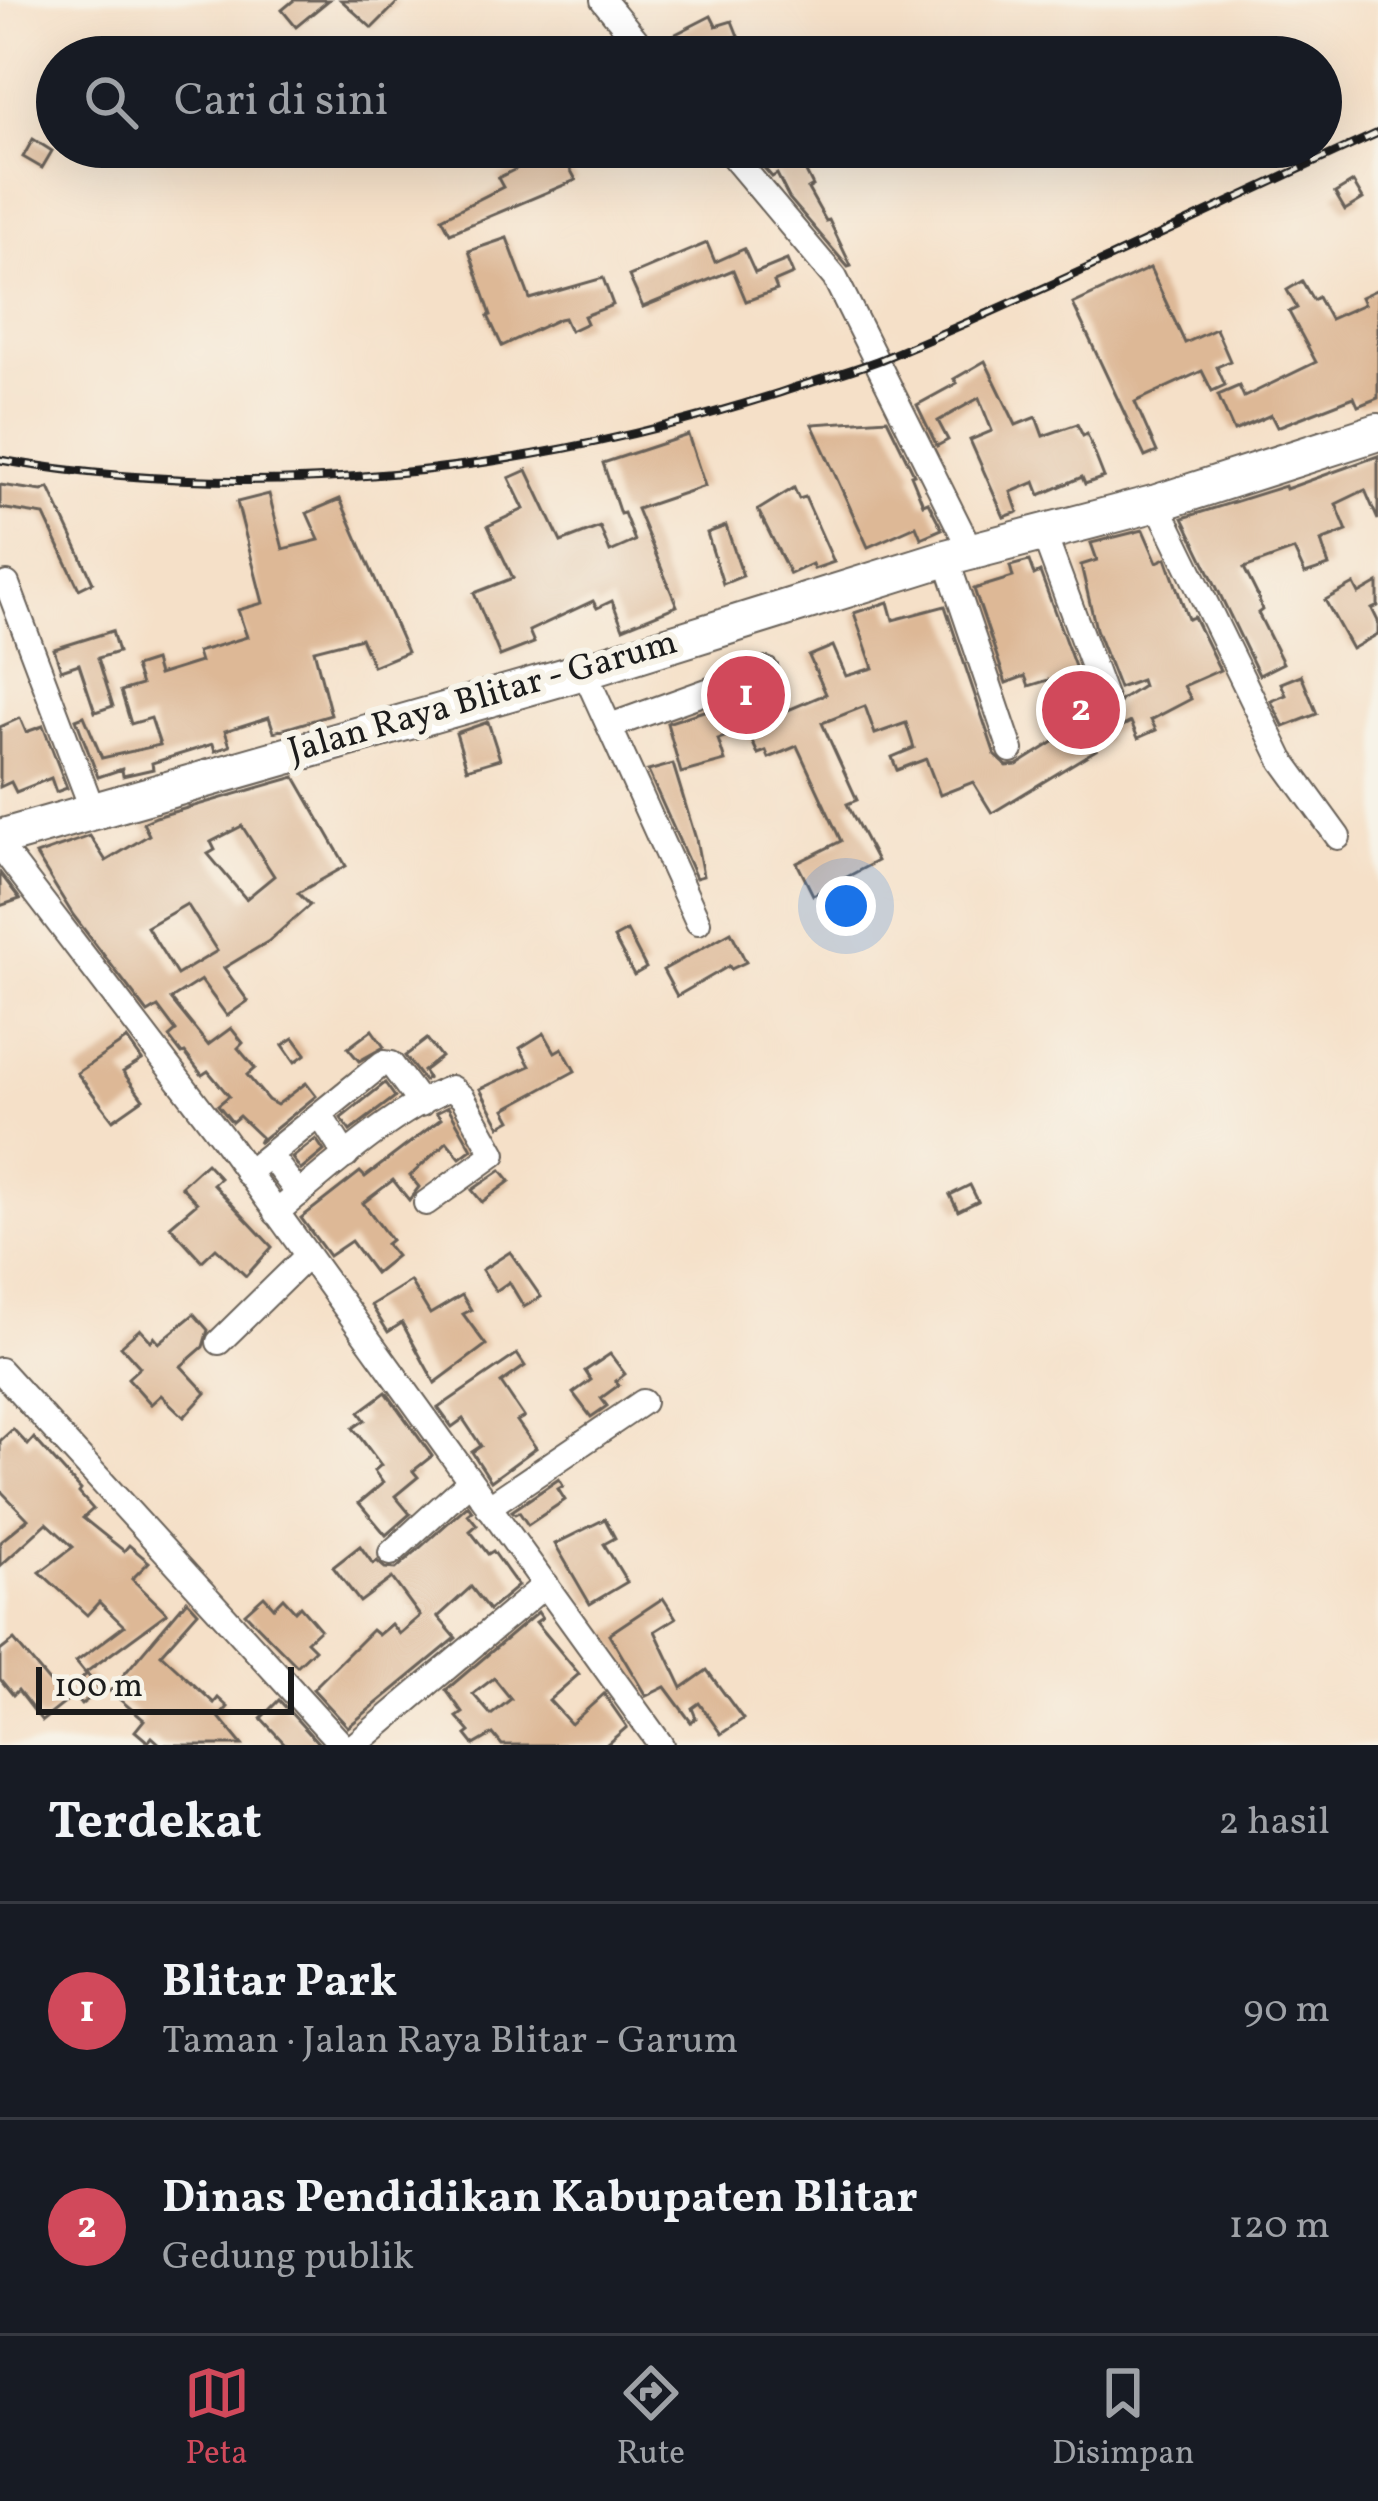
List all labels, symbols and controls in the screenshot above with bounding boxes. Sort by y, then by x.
search box [36,36,1342,168]
icon: search [78,69,144,135]
text: Cari di sini [174,71,388,134]
street label: Jalan Raya Blitar - Garum [283,619,683,777]
pin: 1 [707,650,785,740]
pin: 2 [1042,665,1120,755]
your location [816,876,876,936]
scale bar [36,1661,294,1714]
text: 100 m [54,1665,143,1711]
text: Terdekat [48,1788,262,1859]
text: 2 hasil [1218,1796,1330,1850]
text: Blitar Park [162,1952,397,2015]
text: 1 [79,1984,95,2038]
text: 90 m [1243,1984,1330,2038]
text: Taman · Jalan Raya Blitar - Garum [162,2015,738,2069]
text: Dinas Pendidikan Kabupaten Blitar [162,2168,918,2231]
text: 2 [77,2200,97,2254]
text: 120 m [1229,2200,1330,2254]
text: Gedung publik [162,2231,414,2285]
tab: Peta [184,2360,250,2478]
tab: Rute [617,2360,685,2478]
tab: Disimpan [1052,2360,1194,2478]

